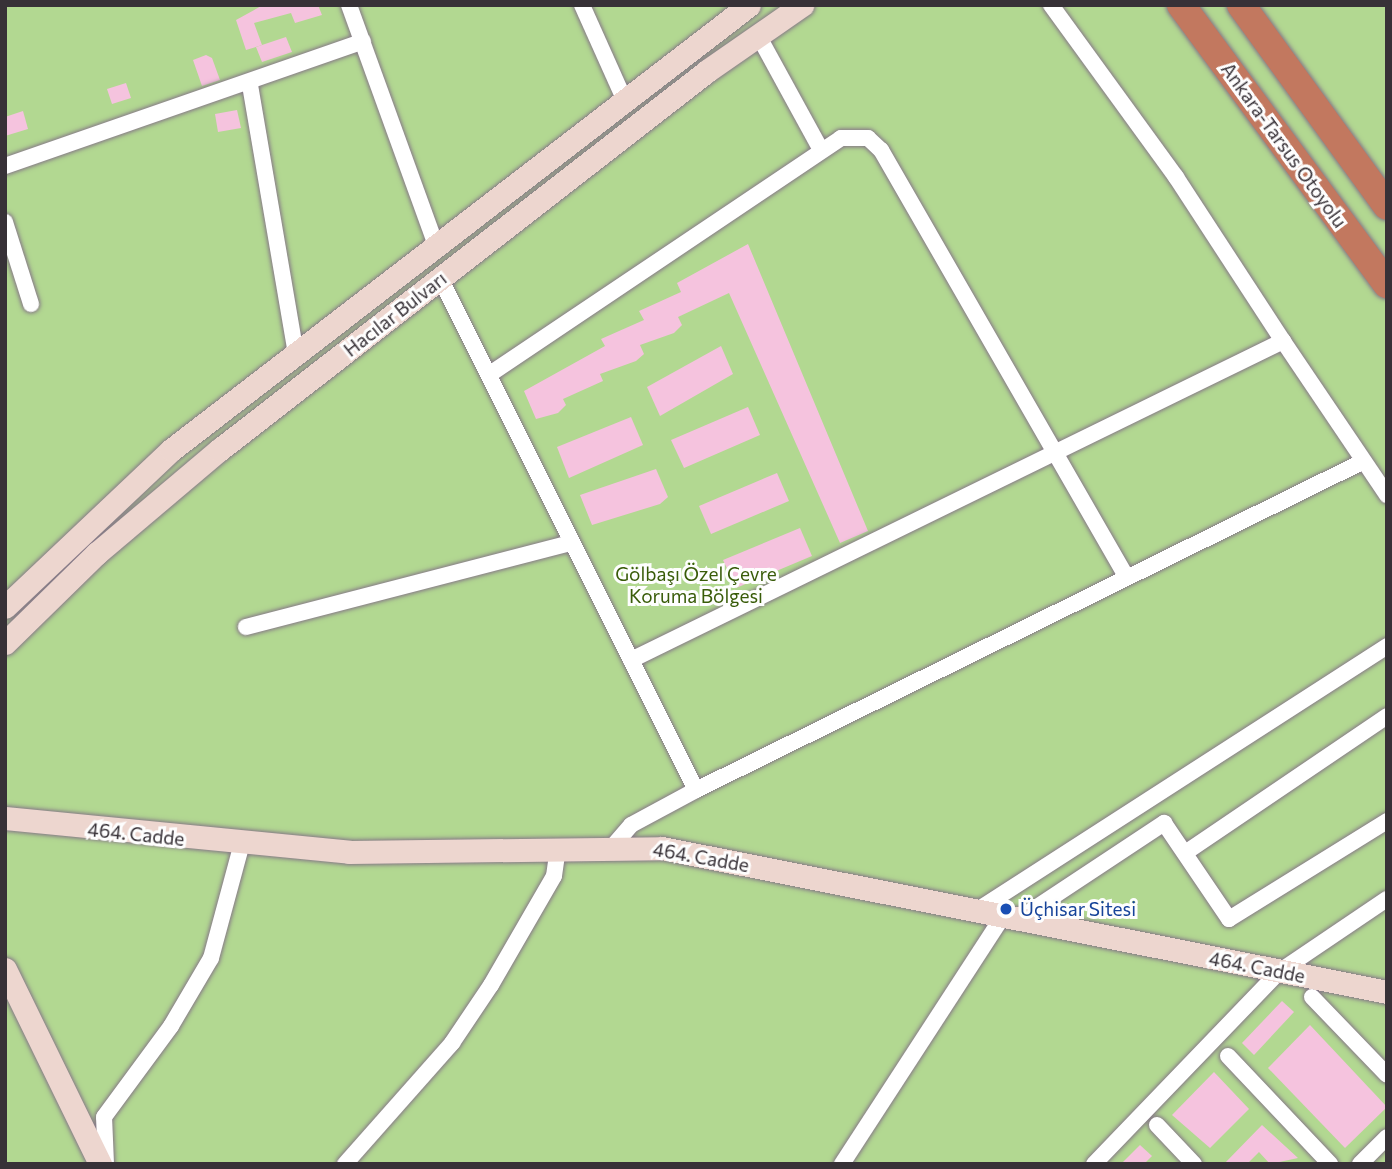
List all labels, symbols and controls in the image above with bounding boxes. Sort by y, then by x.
street label: Ankara-Tarsus Otoyolu [1217,58,1351,232]
street label: Hacılar Bulvarı [339,267,451,361]
park label: Gölbaşı Özel Çevre Koruma Bölgesi [615,563,777,607]
street label: 464. Cadde [86,818,186,850]
street label: 464. Cadde [651,837,751,877]
place label: Üçhisar Sitesi [1020,898,1136,920]
marker: Üçhisar Sitesi [998,901,1014,917]
street label: 464. Cadde [1207,947,1307,987]

